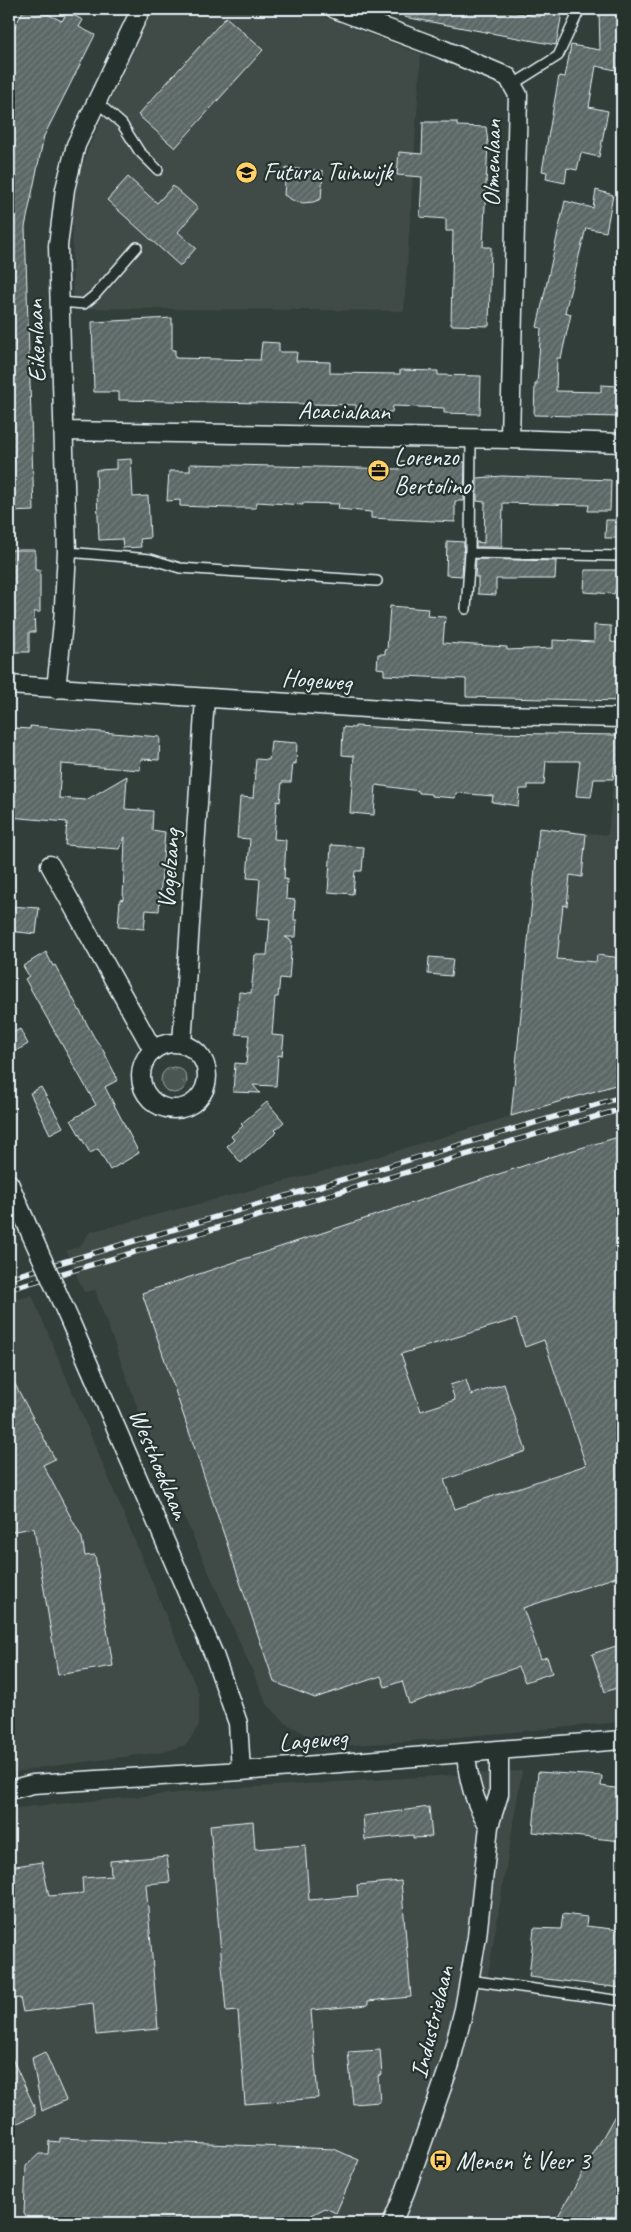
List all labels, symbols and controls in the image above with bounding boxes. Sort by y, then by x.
street label: Olmenlaan [475,118,509,207]
place label: Futura Tuinwijk [263,156,394,188]
school or university icon: Futura Tuinwijk [235,160,259,184]
street label: Eikenlaan [19,298,53,383]
street label: Acacialaan [297,394,391,428]
place label: Lorenzo Bertolino [394,441,471,502]
office icon: Lorenzo Bertolino [366,459,390,483]
street label: Hogeweg [281,662,355,699]
street label: Vogelzang [150,826,188,910]
street label: Westhoeklaan [121,1404,197,1526]
street label: Lageweg [277,1721,351,1759]
street label: Industrielaan [403,1962,462,2082]
place label: Menen 't Veer 3 [456,2145,592,2177]
bus stop icon: Menen 't Veer 3 [428,2149,452,2173]

